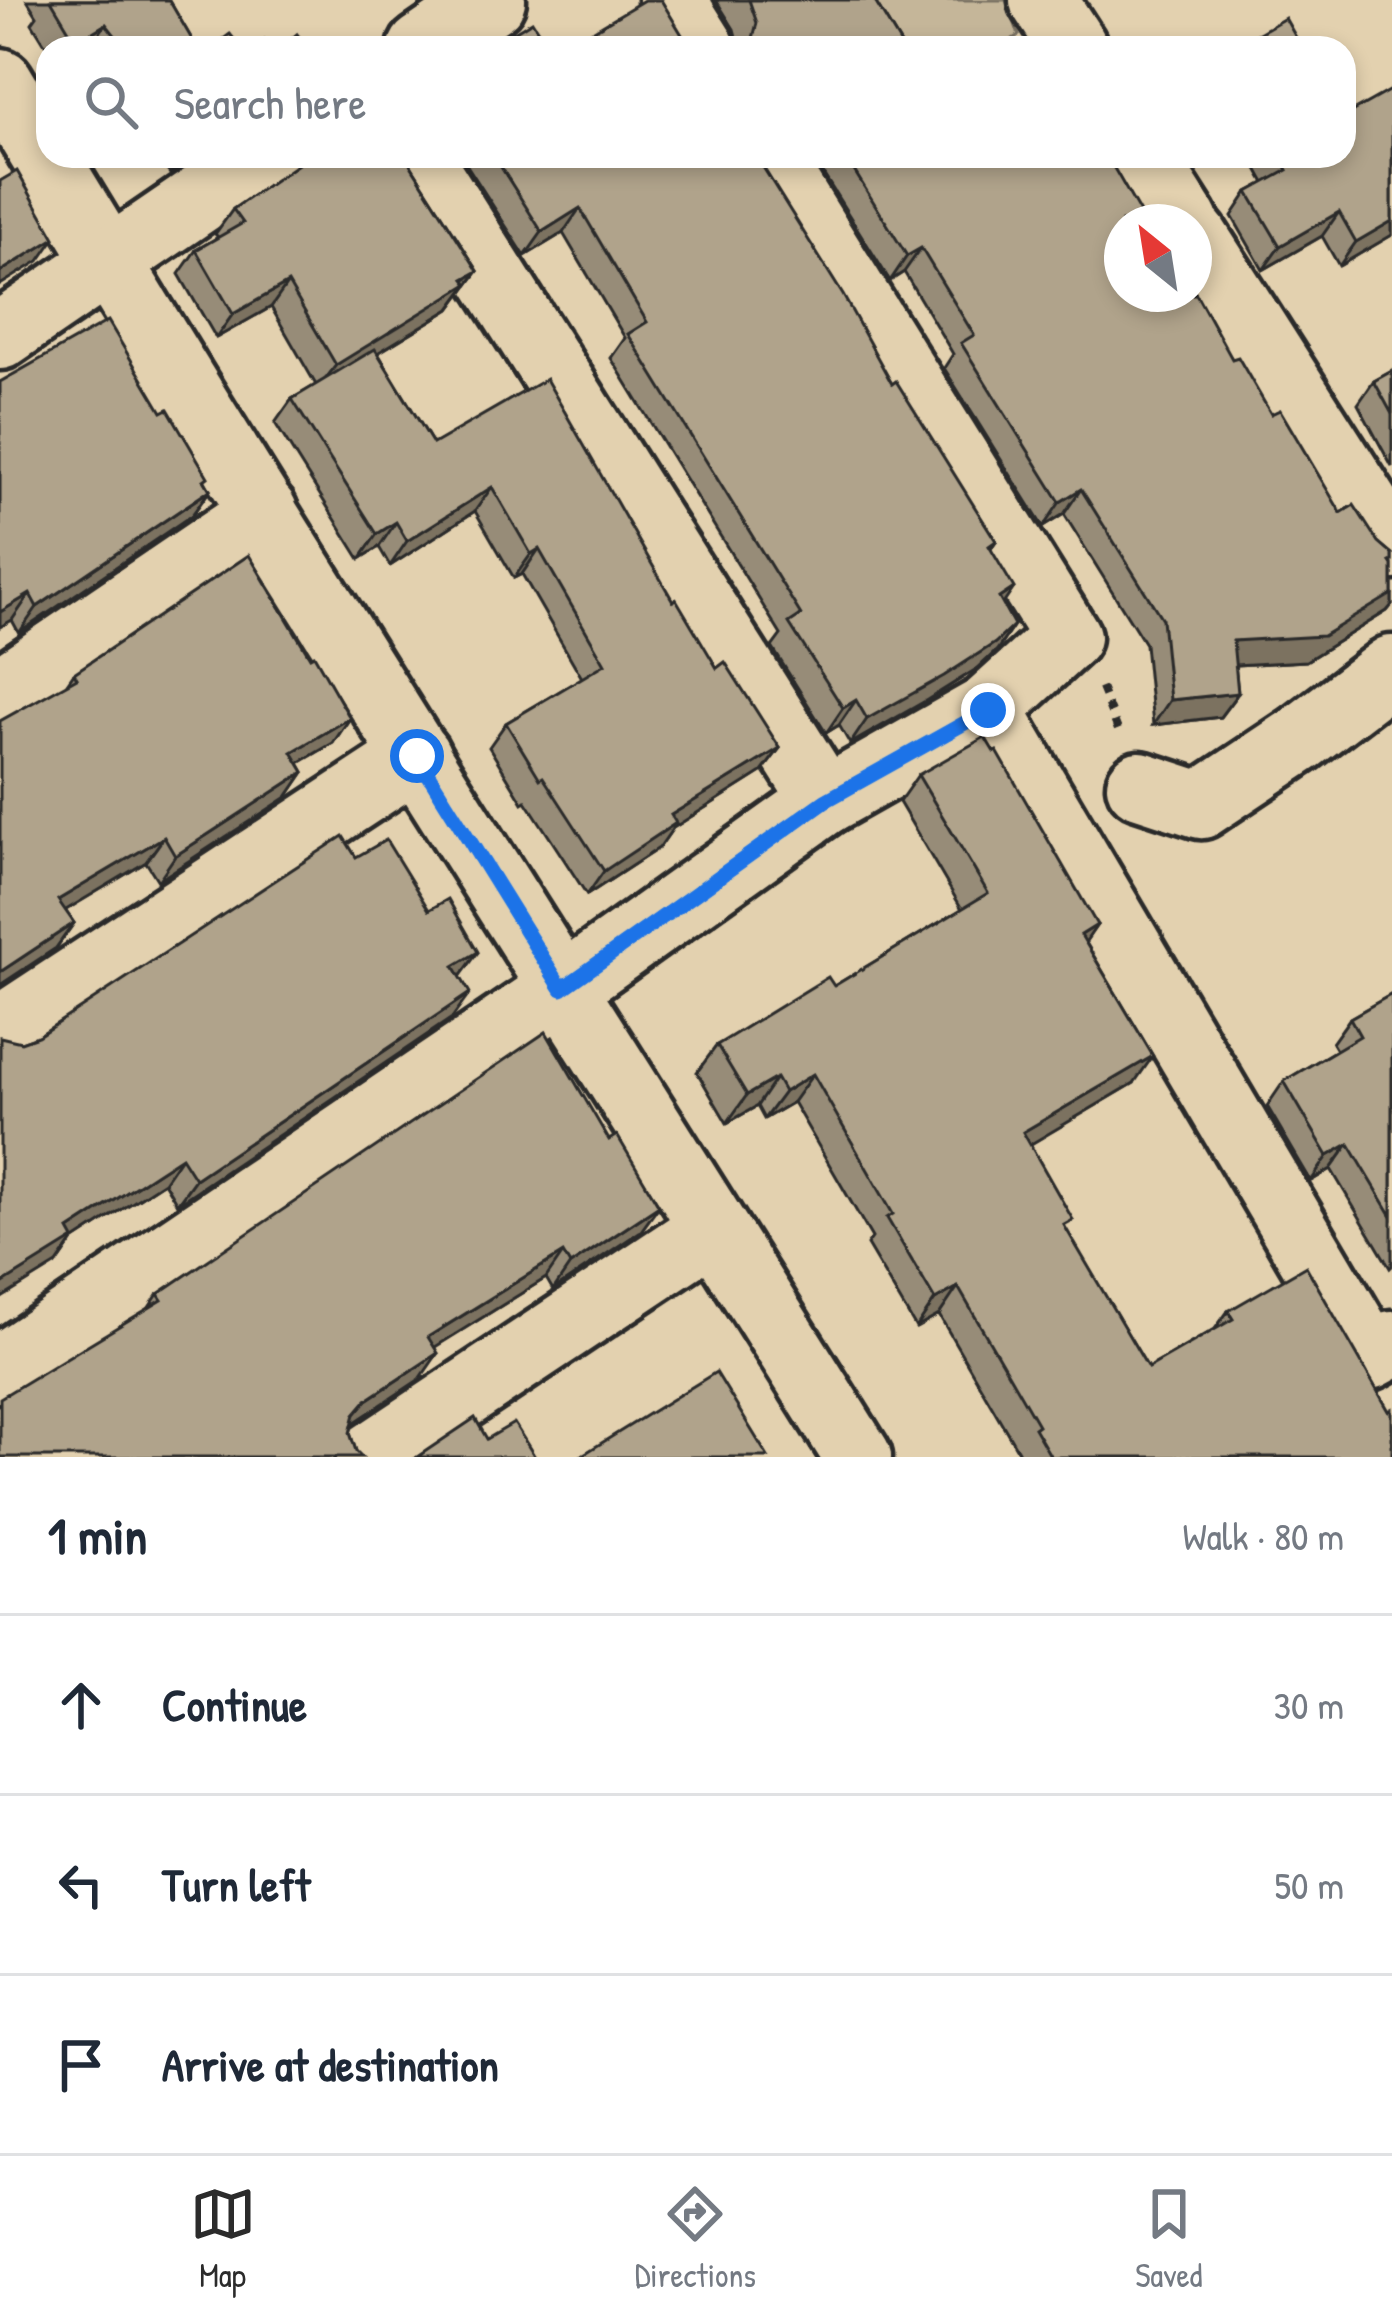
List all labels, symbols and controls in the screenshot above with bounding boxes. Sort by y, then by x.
search box [36,36,1356,168]
icon: search [78,69,144,135]
text: Search here [174,72,366,133]
north arrow [1104,204,1212,312]
route end [961,683,1015,737]
route start [390,729,444,783]
text: 1 min [48,1501,147,1570]
text: Walk · 80 m [1183,1509,1344,1562]
icon: ahead [48,1672,114,1738]
text: Continue [162,1674,307,1735]
text: 30 m [1274,1678,1344,1731]
icon: left [48,1852,114,1918]
text: Turn left [162,1854,311,1915]
text: 50 m [1275,1858,1344,1911]
icon: arrive [48,2032,114,2098]
text: Arrive at destination [162,2034,499,2095]
tab: Map [190,2181,256,2297]
tab: Directions [635,2181,756,2297]
tab: Saved [1135,2181,1202,2297]

